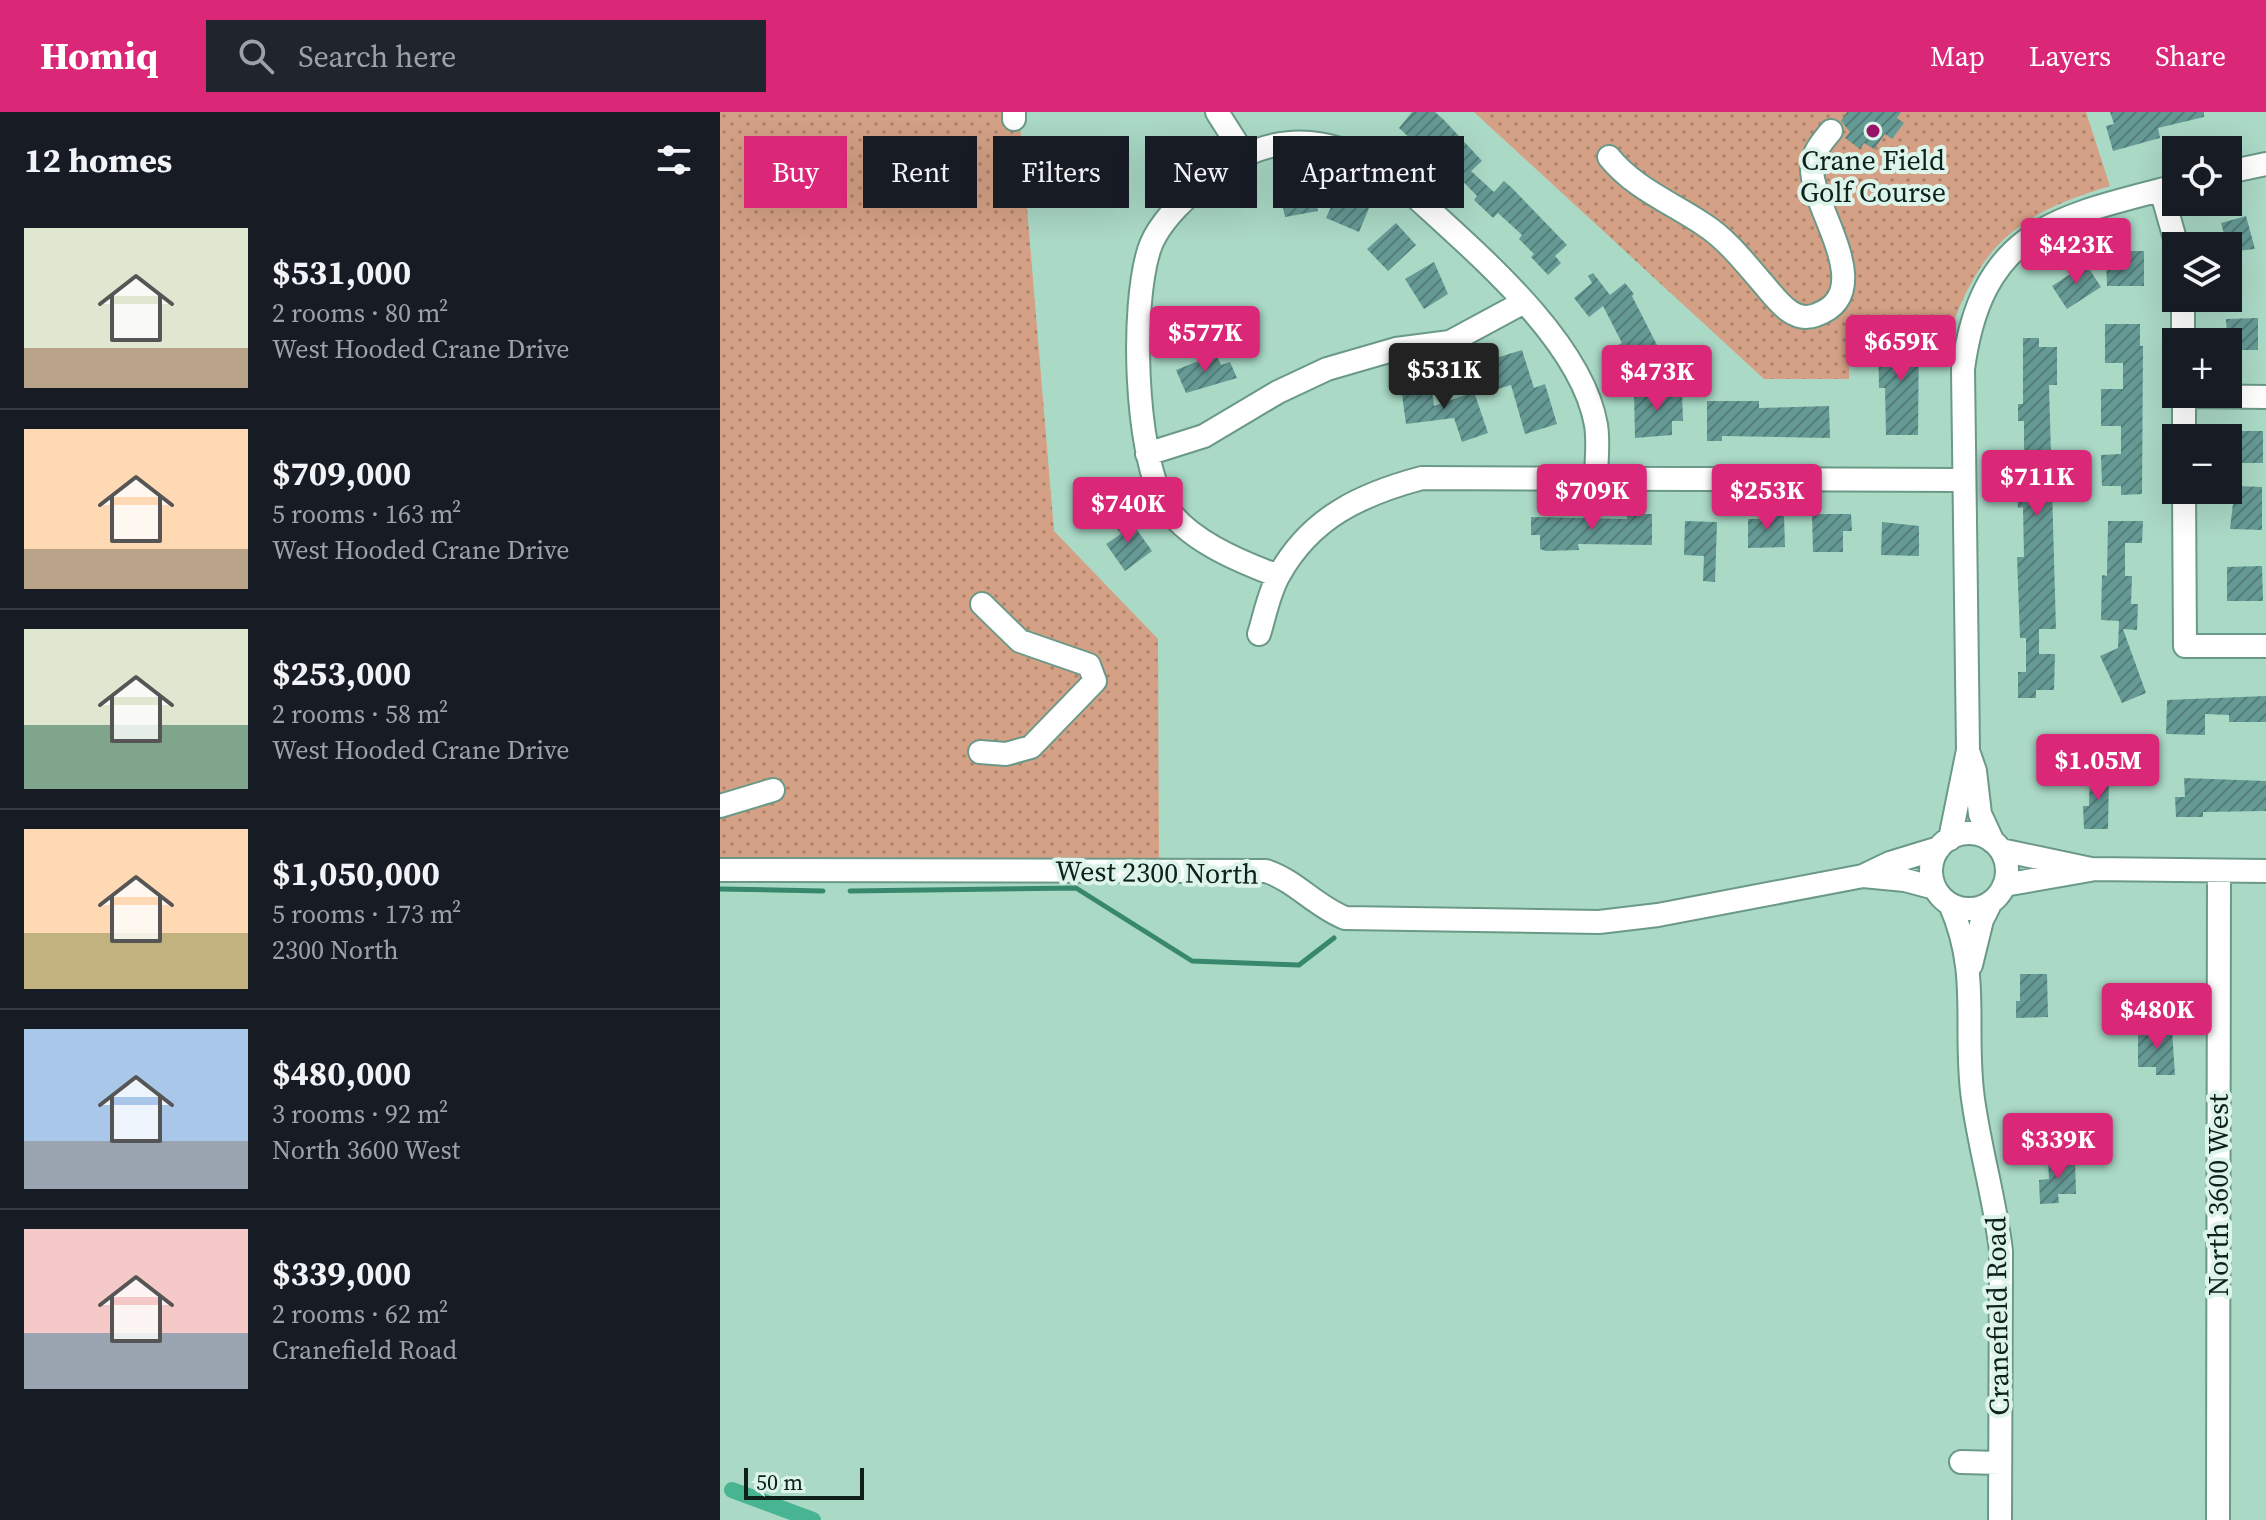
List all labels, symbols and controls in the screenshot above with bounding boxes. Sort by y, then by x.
search box [206,20,766,92]
text: Homiq [40,30,158,82]
icon: search [234,34,278,78]
text: Search here [298,36,456,77]
text: Map [1930,37,1985,75]
text: Layers [2029,37,2111,75]
text: Share [2155,37,2226,75]
marker: Crane Field Golf Course [1864,122,1882,140]
chip: Buy [744,136,847,208]
chip: Rent [863,136,977,208]
chip: Filters [993,136,1129,208]
chip: New [1145,136,1257,208]
chip: Apartment [1273,136,1464,208]
map controls [2162,136,2242,504]
button: locate [2162,136,2242,216]
text: 12 homes [24,137,172,183]
icon: filters [652,138,696,182]
place label: Crane Field Golf Course [1800,141,1946,211]
pin: $423K [2020,218,2132,286]
text: $423K [2039,226,2113,262]
button: layers [2162,232,2242,312]
text: $531,000 [272,249,411,295]
icon: home [88,260,184,356]
text: 2 rooms · 80 m² [272,295,448,331]
pin: $577K [1149,306,1261,374]
text: $577K [1168,314,1242,350]
pin: $659K [1845,315,1957,383]
text: $659K [1864,323,1938,359]
button: + [2162,328,2242,408]
text: West Hooded Crane Drive [272,331,570,367]
pin: $531K [1388,343,1500,411]
pin: $473K [1601,345,1713,413]
text: $531K [1407,351,1481,387]
text: $473K [1620,353,1694,389]
button: − [2162,424,2242,504]
text: $709,000 [272,450,411,496]
pin: $711K [1981,450,2093,518]
text: $711K [2000,458,2074,494]
icon: home [88,461,184,557]
pin: $709K [1536,464,1648,532]
pin: $253K [1711,464,1823,532]
text: $709K [1555,472,1629,508]
text: $253K [1730,472,1804,508]
pin: $740K [1072,477,1184,545]
text: $740K [1091,485,1165,521]
text: 5 rooms · 163 m² [272,496,461,532]
text: West Hooded Crane Drive [272,532,570,568]
text: $253,000 [272,650,411,696]
icon: home [88,661,184,757]
text: 2 rooms · 58 m² [272,696,448,732]
text: West Hooded Crane Drive [272,732,570,768]
pin: $1.05M [2033,734,2163,802]
text: $1.05M [2054,742,2142,778]
text: $1,050,000 [272,850,440,896]
street label: West 2300 North [1055,851,1259,893]
icon: home [88,861,184,957]
text: 5 rooms · 173 m² [272,896,461,932]
text: 2300 North [272,932,399,968]
pin: $480K [2101,983,2213,1051]
text: $480K [2120,991,2194,1027]
text: $480,000 [272,1050,411,1096]
icon: home [88,1061,184,1157]
street label: North 3600 West [2199,1093,2237,1296]
text: 3 rooms · 92 m² [272,1096,448,1132]
pin: $339K [2002,1113,2114,1181]
text: $339K [2021,1121,2095,1157]
text: North 3600 West [272,1132,460,1168]
street label: Cranefield Road [1976,1216,2018,1416]
text: $339,000 [272,1250,411,1296]
icon: home [88,1261,184,1357]
text: 2 rooms · 62 m² [272,1296,448,1332]
text: Cranefield Road [272,1332,457,1368]
scale bar [744,1464,864,1500]
text: 50 m [756,1467,803,1497]

